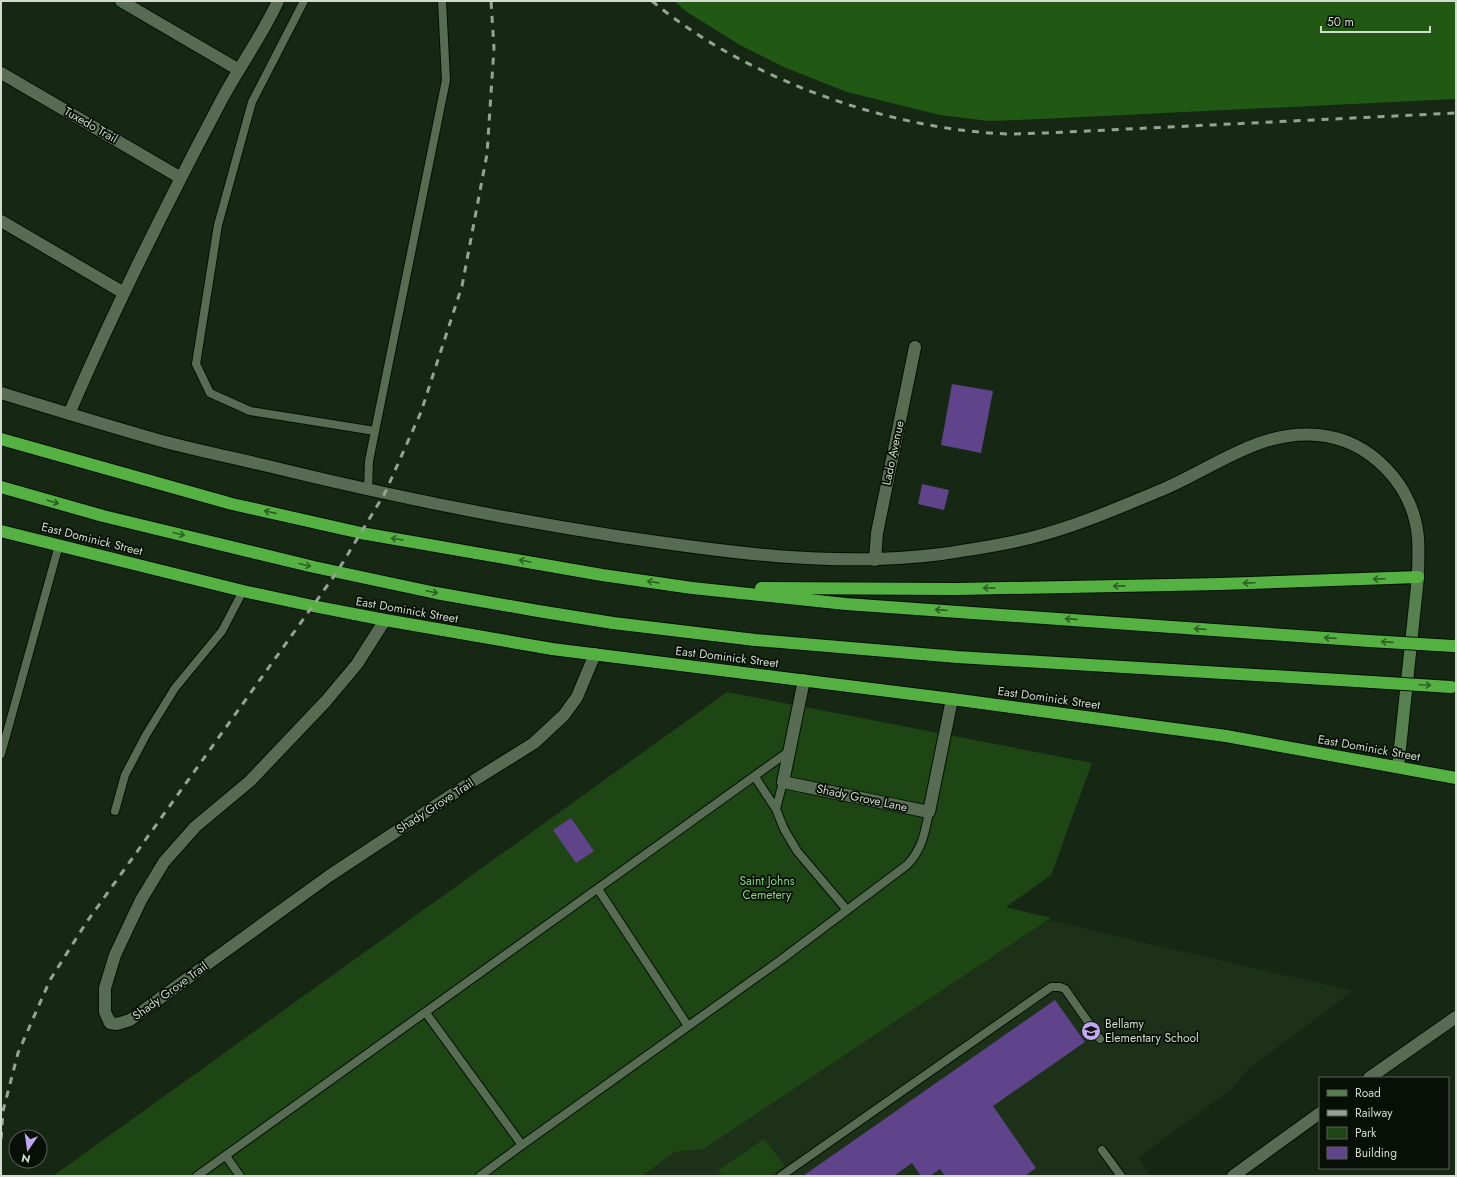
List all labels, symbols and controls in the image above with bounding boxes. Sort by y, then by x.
scale bar [1321,8,1430,34]
text: 50 m [1327,13,1354,31]
street label: Tuxedo Trail [61,102,121,148]
street label: Lado Avenue [877,419,909,487]
one-way arrow [46,499,59,506]
one-way arrow [264,508,277,516]
street label: East Dominick Street [40,518,145,560]
one-way arrow [172,531,185,539]
one-way arrow [391,535,404,543]
one-way arrow [519,557,532,565]
one-way arrow [299,561,312,569]
one-way arrow [1373,575,1386,583]
one-way arrow [647,578,660,586]
one-way arrow [1243,579,1256,587]
one-way arrow [1113,582,1126,590]
one-way arrow [983,585,996,592]
one-way arrow [426,589,439,597]
street label: East Dominick Street [354,592,460,628]
one-way arrow [935,607,948,614]
one-way arrow [1065,616,1078,623]
one-way arrow [1194,625,1207,632]
one-way arrow [1324,635,1337,642]
one-way arrow [1381,638,1394,646]
street label: East Dominick Street [675,642,780,672]
street label: East Dominick Street [996,682,1102,714]
one-way arrow [1418,682,1431,689]
street label: East Dominick Street [1316,730,1422,766]
street label: Shady Grove Trail [393,774,477,838]
street label: Shady Grove Lane [815,780,909,816]
park label: Saint Johns Cemetery [739,872,795,904]
street label: Shady Grove Trail [129,957,211,1025]
place label: Bellamy Elementary School [1105,1015,1199,1047]
school or university icon: Bellamy Elementary School [1080,1020,1102,1042]
legend [1319,1077,1449,1169]
text: Road [1355,1084,1381,1102]
text: Railway [1355,1104,1393,1122]
text: Park [1355,1124,1377,1142]
north arrow [8,1129,48,1169]
text: Building [1355,1144,1397,1162]
text: N [20,1150,32,1168]

